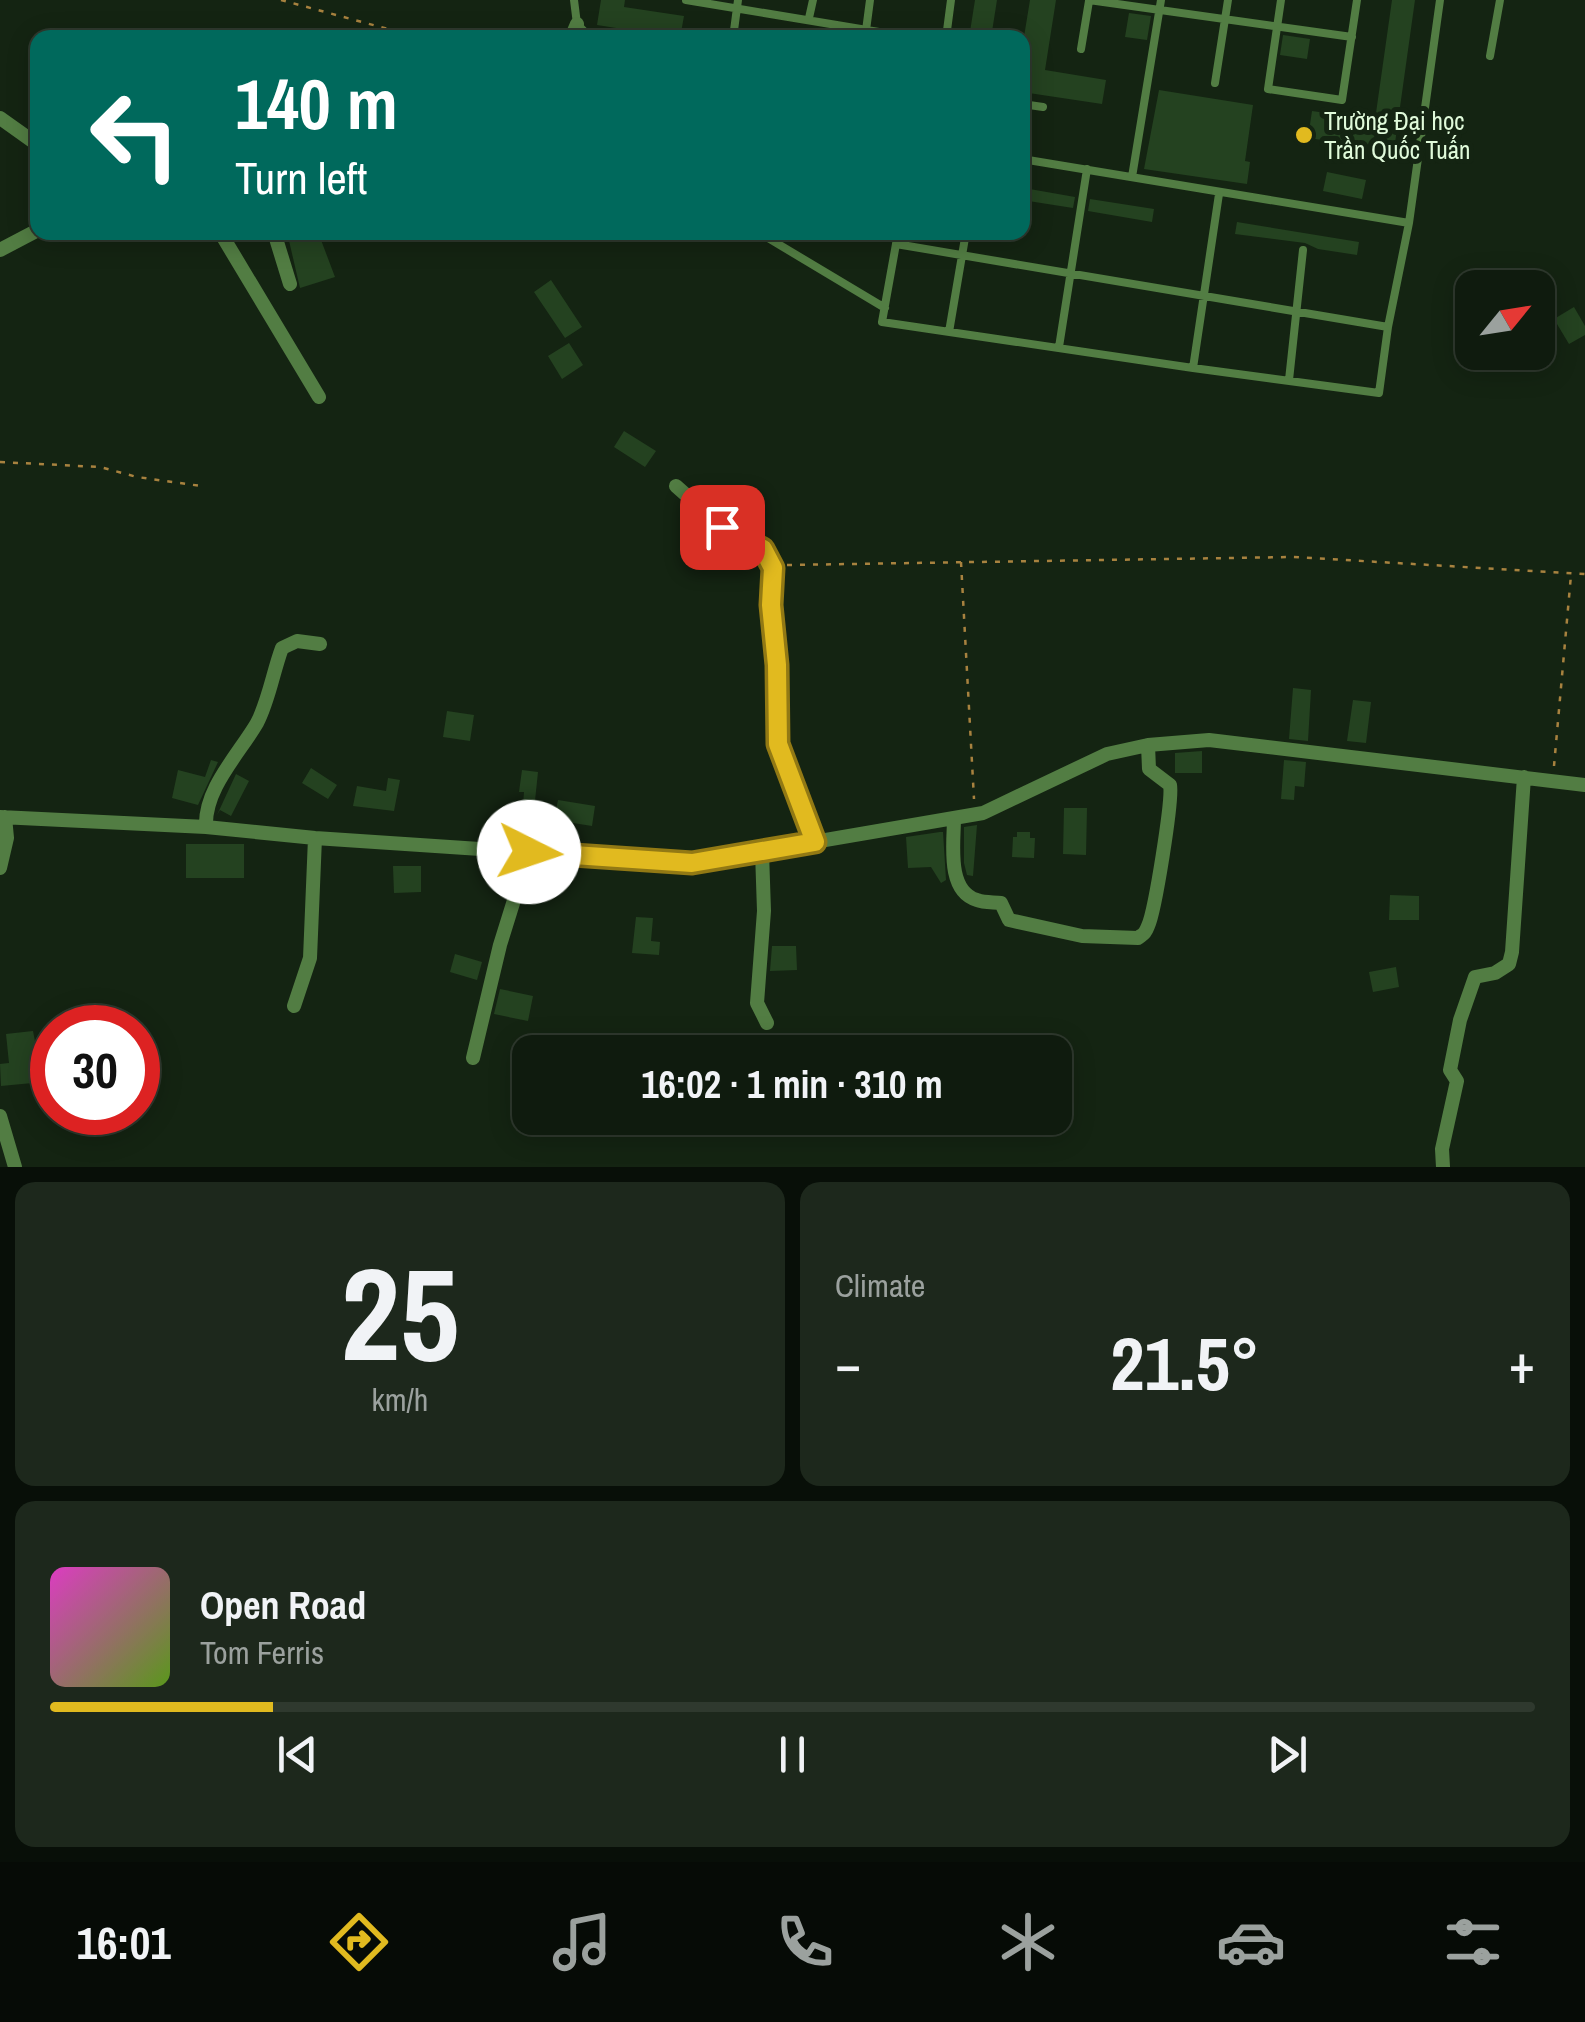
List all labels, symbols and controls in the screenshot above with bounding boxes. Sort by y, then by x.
text: 140 m [235,57,398,151]
icon: left [70,70,200,200]
place label: Trường Đại học Trần Quốc Tuấn [1324,104,1470,167]
marker: Trường Đại học Trần Quốc Tuấn [1293,124,1315,146]
text: Turn left [235,147,367,208]
north arrow [1455,270,1555,370]
map controls [1455,270,1555,370]
pin [680,485,765,570]
icon: arrive [695,500,750,555]
position arrow [477,800,581,904]
speed limit sign: 30 [30,1005,160,1135]
text: 16:02 · 1 min · 310 m [641,1059,943,1110]
text: 25 [341,1225,459,1401]
text: Climate [835,1264,925,1307]
text: 21.5° [1110,1312,1260,1413]
text: − [835,1326,861,1400]
text: + [1509,1326,1535,1400]
text: km/h [372,1378,428,1421]
text: Open Road [200,1580,366,1631]
text: Tom Ferris [200,1631,324,1674]
icon: previous [270,1727,325,1782]
icon: pause [765,1727,820,1782]
icon: next [1260,1727,1315,1782]
icon: directions [324,1907,394,1977]
icon: music [547,1907,617,1977]
icon: phone [770,1907,840,1977]
icon: climate [993,1907,1063,1977]
icon: car [1216,1907,1286,1977]
icon: filters [1438,1907,1508,1977]
text: 16:01 [76,1912,171,1973]

